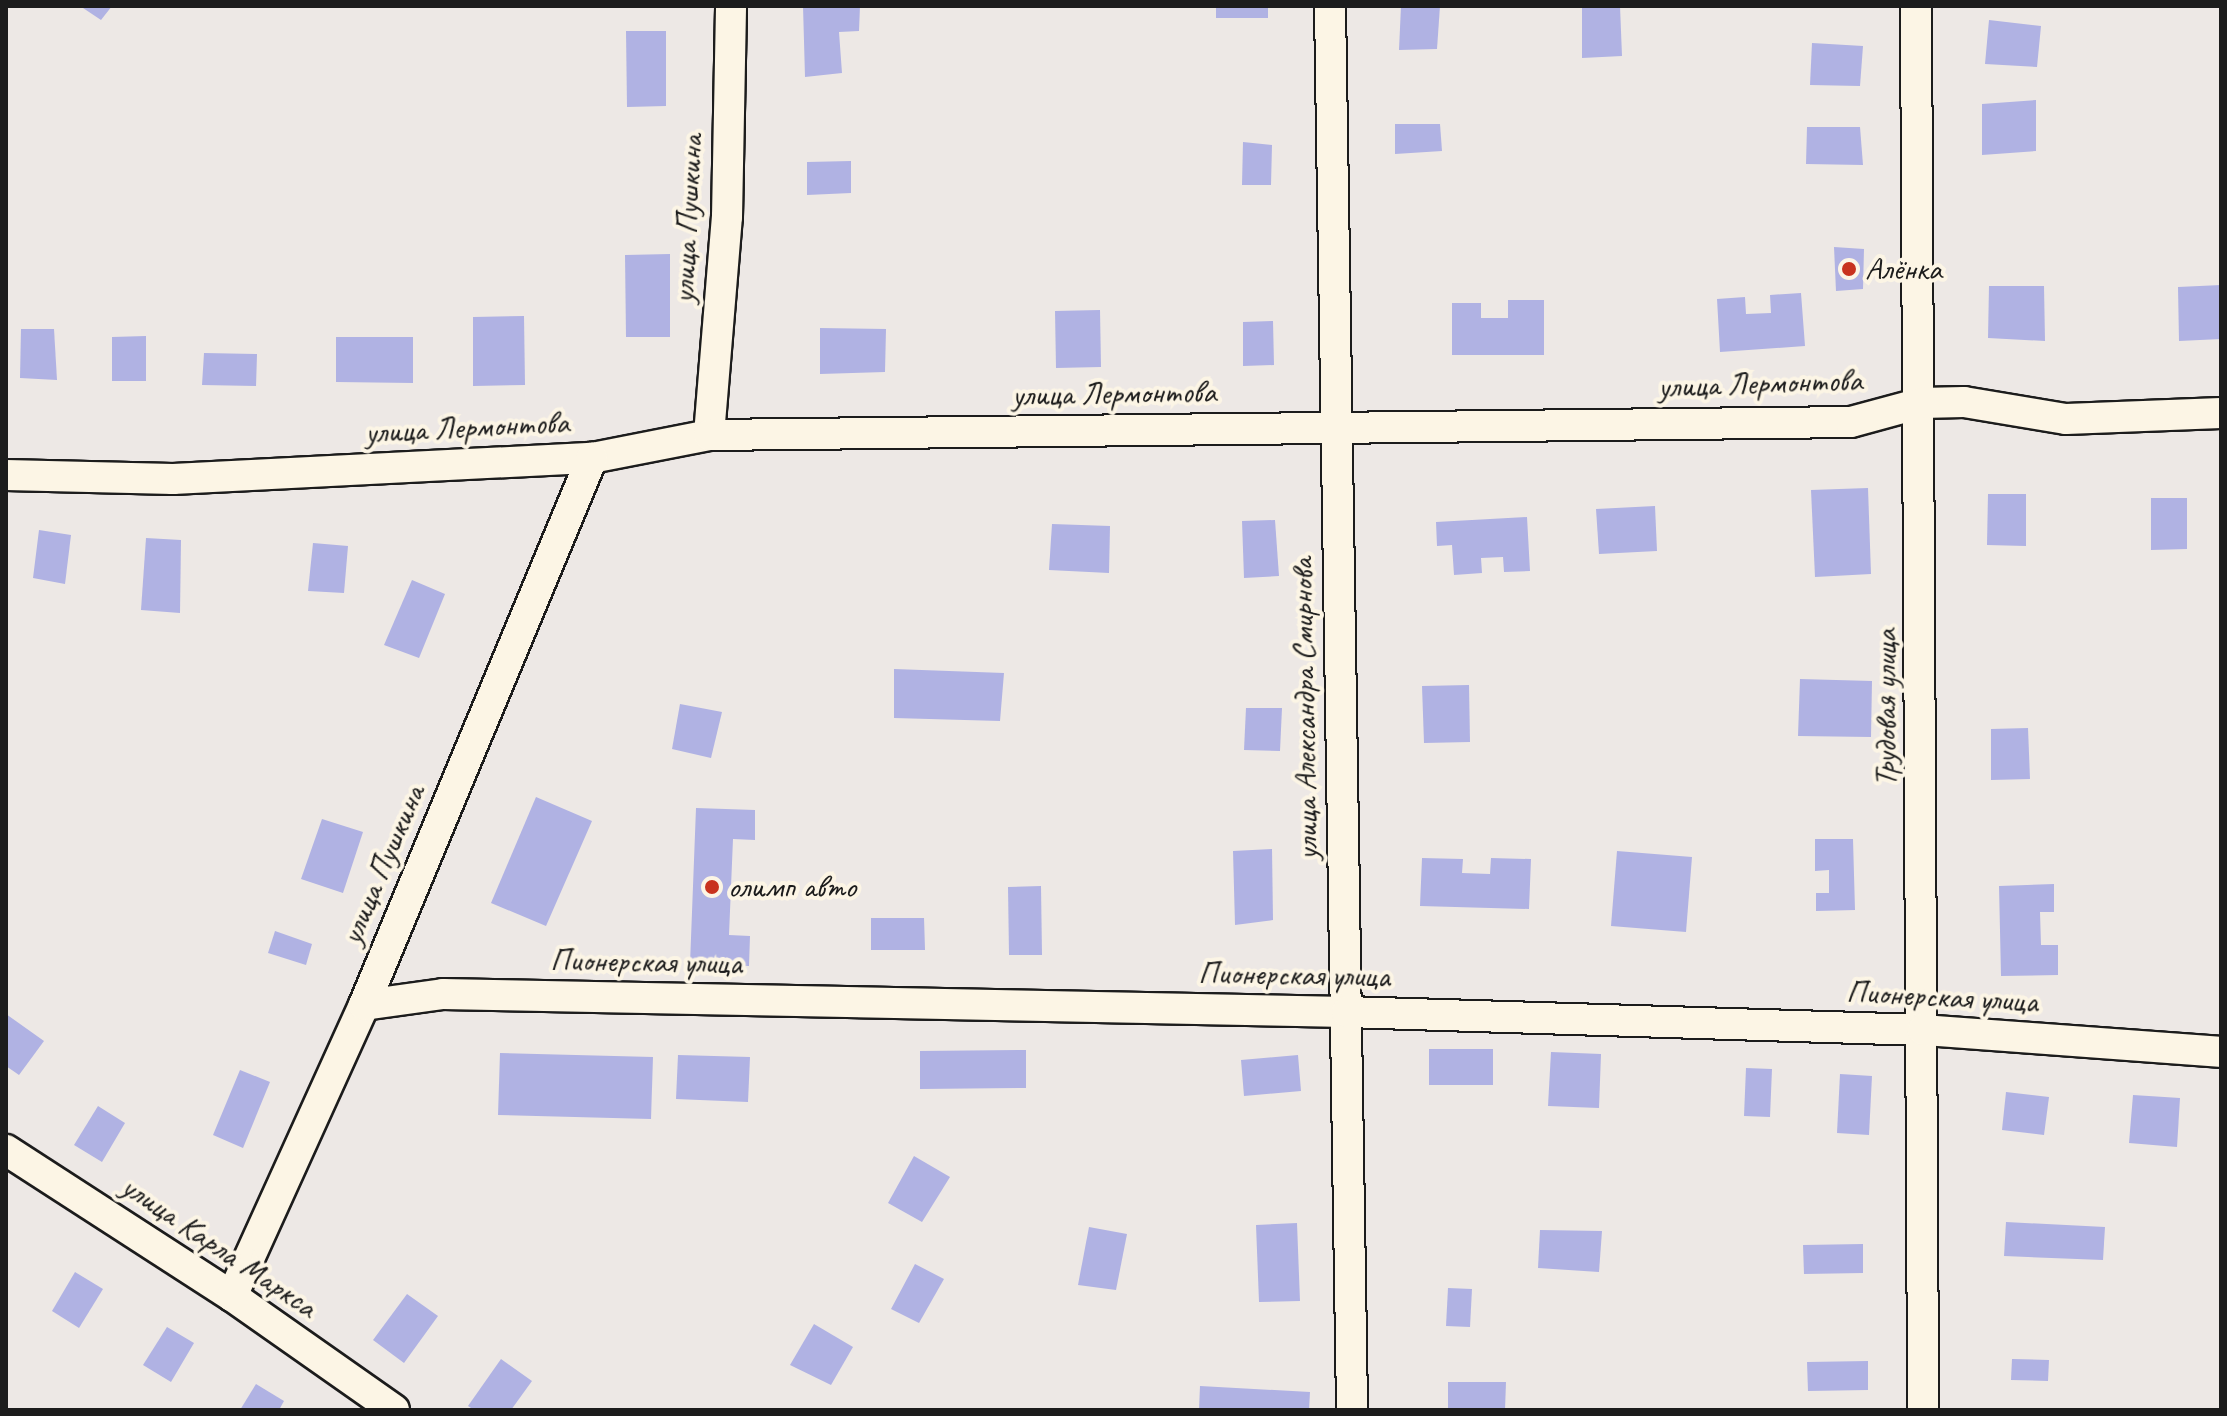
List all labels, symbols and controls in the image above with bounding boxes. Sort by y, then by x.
street label: улица Пушкина [664,133,712,305]
place label: Алёнка [1865,250,1942,288]
marker: Алёнка [1840,260,1858,278]
street label: улица Лермонтова [1657,361,1863,407]
street label: улица Лермонтова [1011,373,1217,415]
street label: улица Лермонтова [364,403,570,453]
street label: улица Александра Смирнова [1283,558,1327,860]
street label: Трудовая улица [1867,628,1905,788]
street label: улица Пушкина [332,779,434,951]
place label: олимп авто [728,868,857,906]
marker: олимп авто [703,878,721,896]
street label: Пионерская улица [548,941,744,983]
street label: Пионерская улица [1196,954,1392,996]
street label: Пионерская улица [1844,973,2040,1021]
street label: улица Карла Маркса [115,1168,323,1326]

